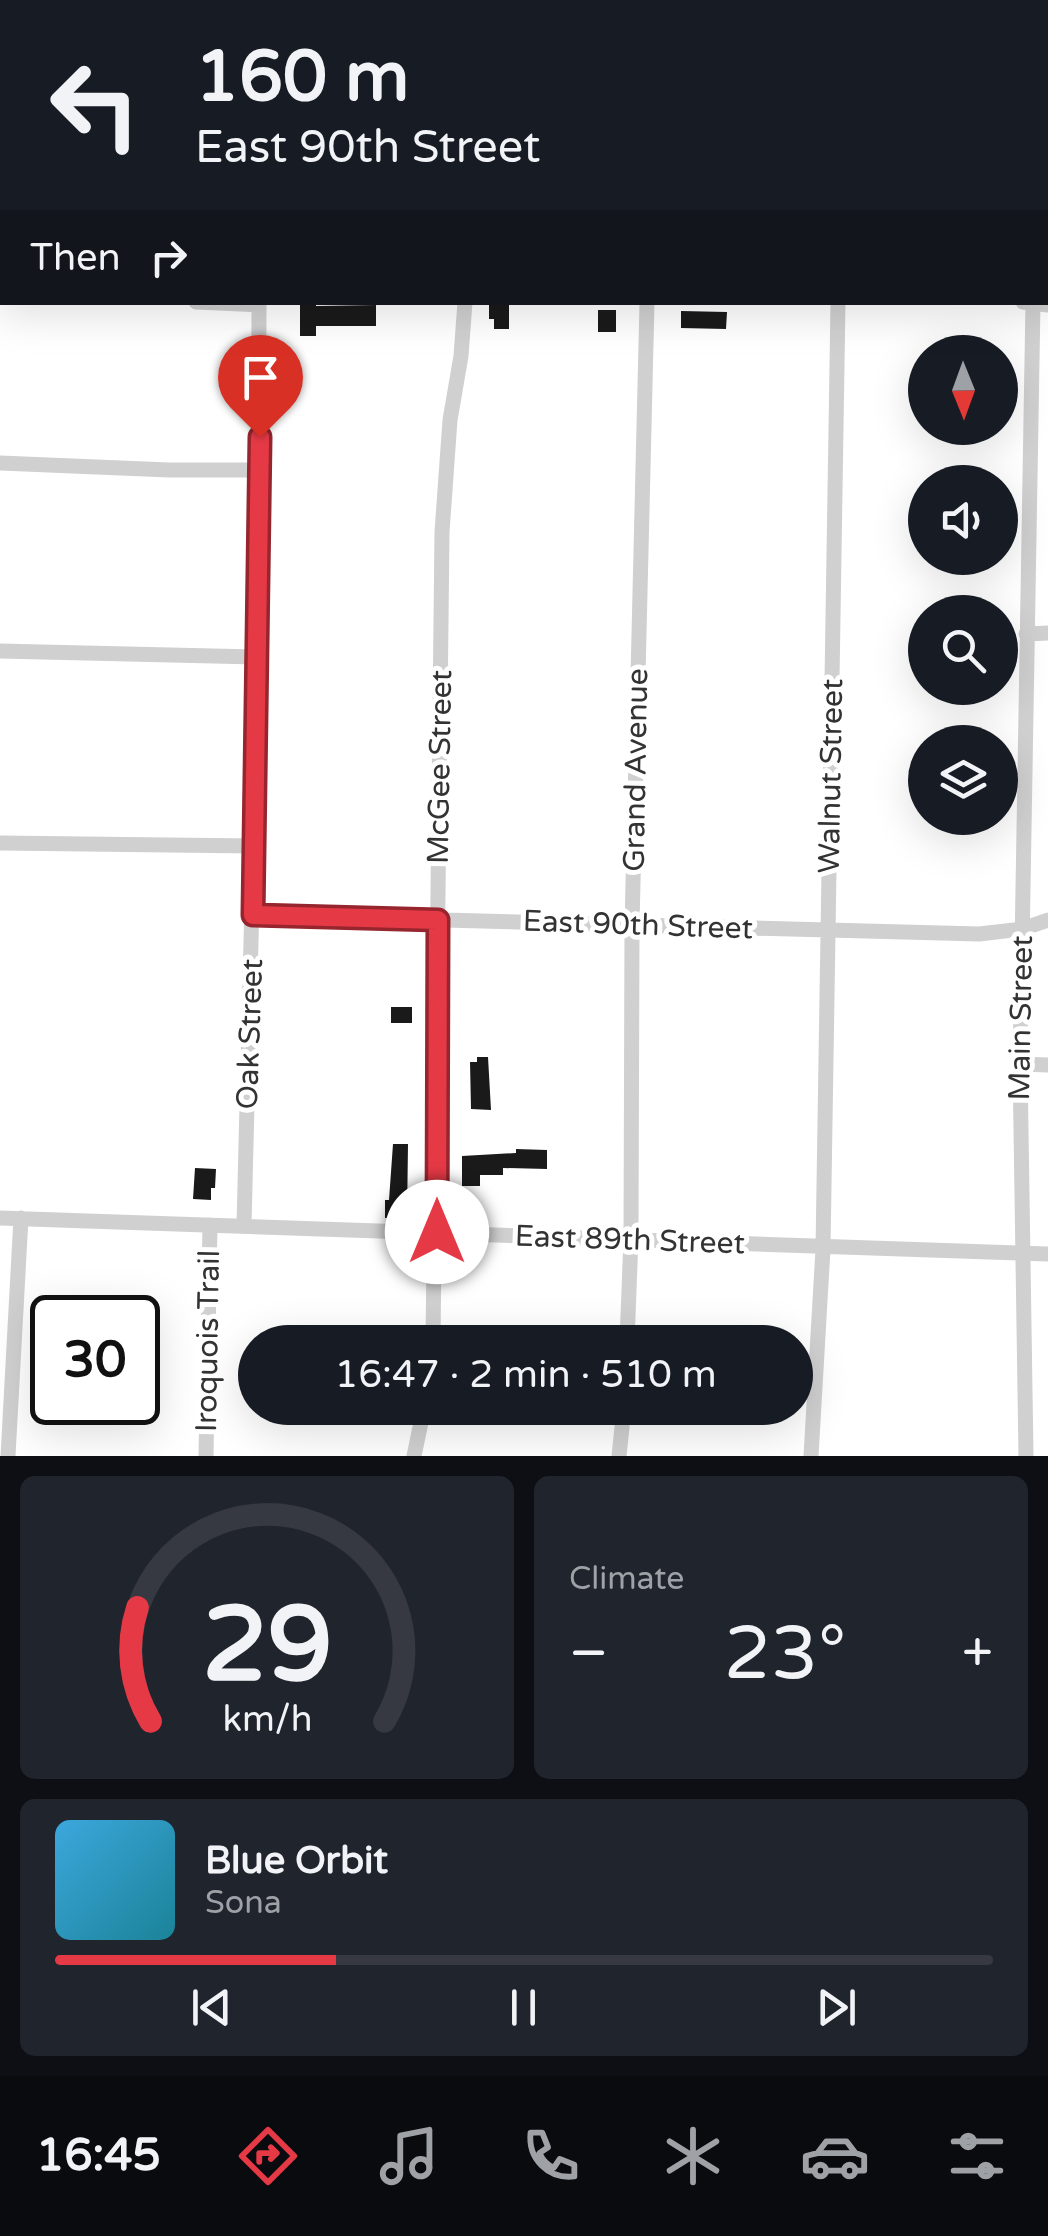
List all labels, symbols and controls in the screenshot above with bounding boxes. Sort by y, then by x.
text: 160 m [195,36,409,120]
icon: left [30,40,160,170]
text: East 90th Street [195,121,540,175]
icon: right [141,230,196,285]
text: Then [30,235,121,281]
pin [218,335,303,438]
north arrow [908,335,1018,445]
map controls [908,335,1018,835]
icon: arrive [233,350,288,405]
button: sound [908,465,1018,575]
button: search [908,595,1018,705]
street label: Grand Avenue [616,668,656,872]
street label: McGee Street [420,669,460,865]
street label: Walnut Street [811,678,851,874]
button: layers [908,725,1018,835]
street label: East 90th Street [522,902,754,948]
street label: Main Street [1001,935,1041,1101]
street label: Oak Street [229,958,271,1110]
position arrow [385,1180,489,1284]
street label: East 89th Street [514,1217,746,1263]
street label: Iroquois Trail [188,1249,228,1433]
speed limit sign: 30 [30,1295,160,1425]
text: 16:47 · 2 min · 510 m [334,1352,717,1398]
text: Climate [569,1560,684,1598]
text: 29 [202,1584,332,1709]
text: 23° [724,1609,846,1699]
text: − [569,1621,608,1687]
text: + [962,1621,993,1687]
text: km/h [222,1698,312,1741]
text: Blue Orbit [205,1838,388,1884]
text: Sona [205,1884,282,1922]
icon: previous [184,1980,239,2035]
icon: pause [496,1980,551,2035]
icon: next [809,1980,864,2035]
icon: directions [233,2121,303,2191]
icon: music [374,2121,444,2191]
icon: phone [516,2121,586,2191]
icon: climate [658,2121,728,2191]
icon: car [800,2121,870,2191]
icon: filters [942,2121,1012,2191]
text: 16:45 [36,2129,161,2183]

